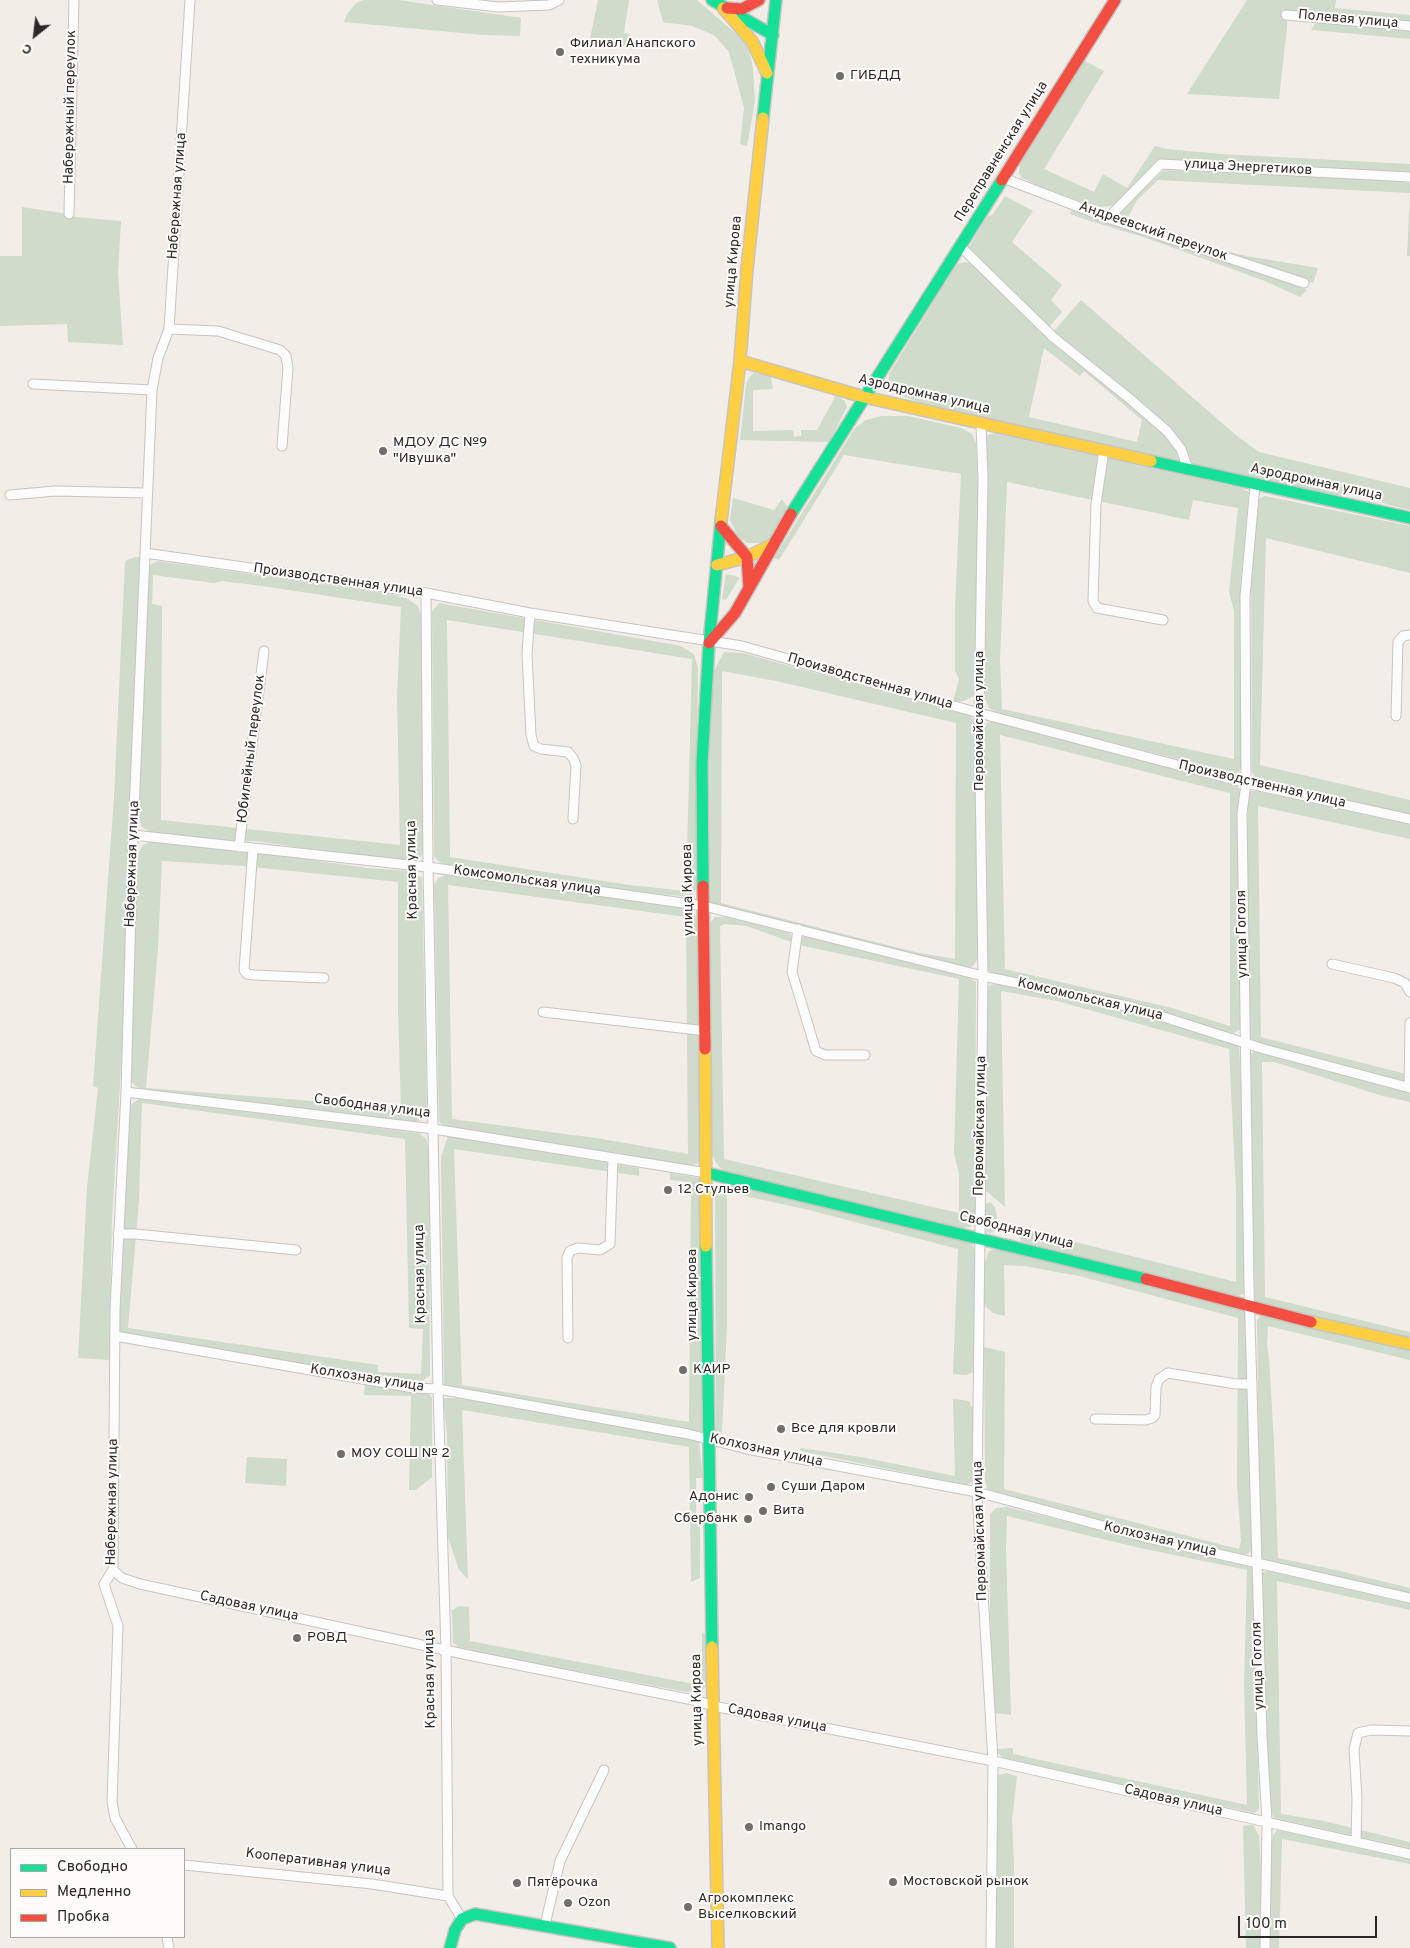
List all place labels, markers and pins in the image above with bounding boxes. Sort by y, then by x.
place label: Филиал Анапского техникума [570,36,696,68]
marker: Филиал Анапского техникума [554,46,566,58]
place label: ГИБДД [850,68,901,84]
marker: ГИБДД [834,70,846,82]
place label: МДОУ ДС №9 "Ивушка" [393,435,487,468]
marker: МДОУ ДС №9 "Ивушка" [377,445,389,457]
place label: 12 Стульев [678,1182,749,1198]
marker: 12 Стульев [662,1184,674,1196]
place label: КАИР [693,1362,730,1378]
marker: КАИР [677,1364,689,1376]
place label: Все для кровли [791,1421,896,1437]
marker: Все для кровли [775,1423,787,1435]
place label: МОУ СОШ № 2 [351,1446,450,1462]
marker: МОУ СОШ № 2 [335,1448,347,1460]
place label: Суши Даром [781,1479,865,1495]
marker: Суши Даром [765,1481,777,1493]
place label: Адонис [689,1489,739,1505]
marker: Адонис [743,1491,755,1503]
place label: Вита [773,1503,804,1519]
marker: Вита [757,1505,769,1517]
place label: Сбербанк [674,1511,738,1527]
marker: Сбербанк [742,1513,754,1525]
place label: РОВД [307,1630,347,1646]
marker: РОВД [291,1632,303,1644]
place label: Imango [759,1819,806,1835]
marker: Imango [743,1821,755,1833]
place label: Мостовской рынок [903,1874,1029,1890]
place label: Пятёрочка [527,1875,598,1891]
marker: Мостовской рынок [887,1876,899,1888]
marker: Пятёрочка [511,1877,523,1889]
place label: Агрокомплекс Выселковский [698,1891,797,1924]
place label: Ozon [578,1895,611,1911]
marker: Ozon [562,1897,574,1909]
marker: Агрокомплекс Выселковский [682,1901,694,1913]

